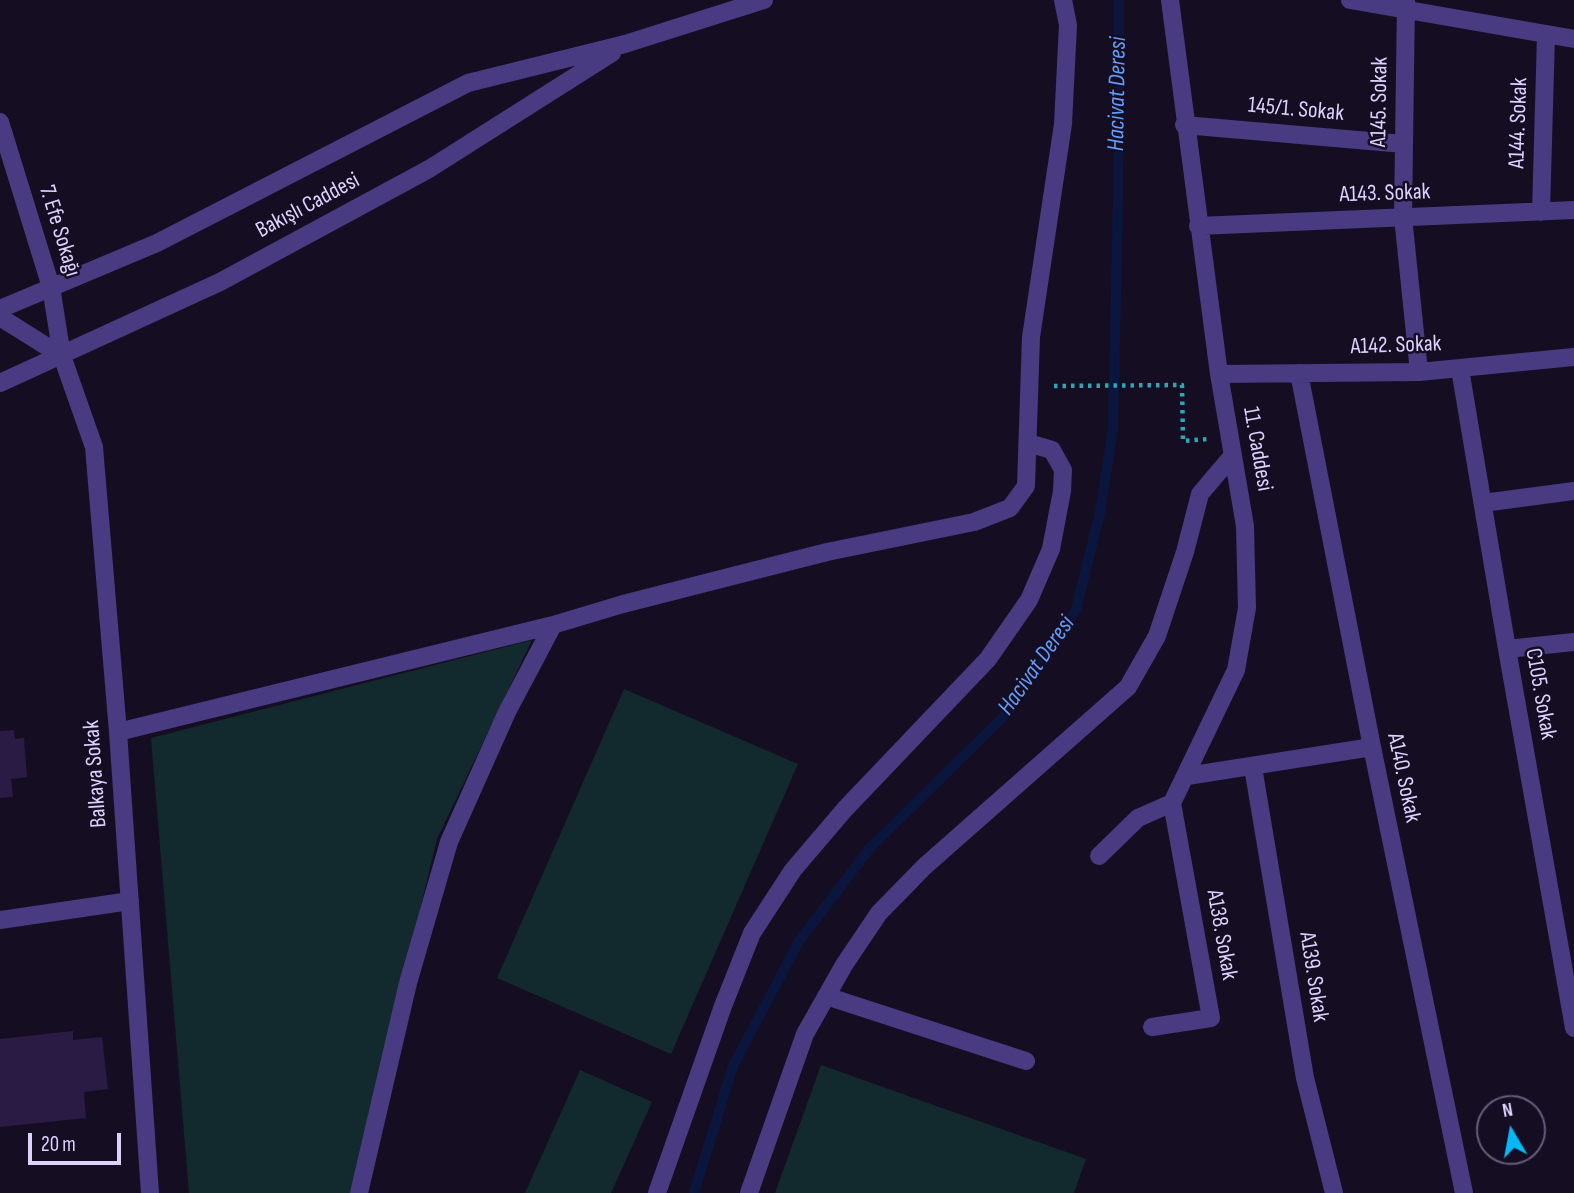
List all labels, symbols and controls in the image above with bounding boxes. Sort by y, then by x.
water label: Hacivat Deresi [1103,37,1133,151]
street label: A145. Sokak [1365,57,1395,147]
street label: A144. Sokak [1504,77,1534,169]
street label: 145/1. Sokak [1247,92,1345,128]
street label: Bakışlı Caddesi [252,167,364,245]
street label: A143. Sokak [1339,179,1431,209]
street label: 7. Efe Sokağı [32,182,86,280]
street label: A142. Sokak [1350,331,1442,361]
street label: 11. Caddesi [1236,405,1278,493]
water label: Hacivat Deresi [992,611,1082,721]
street label: C105. Sokak [1518,646,1562,742]
street label: Balkaya Sokak [78,719,114,829]
street label: A140. Sokak [1380,731,1426,825]
street label: A138. Sokak [1199,888,1243,982]
street label: A139. Sokak [1292,930,1334,1024]
north arrow [1476,1095,1546,1165]
text: N [1501,1099,1515,1123]
scale bar [32,1120,124,1164]
text: 20 m [41,1132,76,1157]

